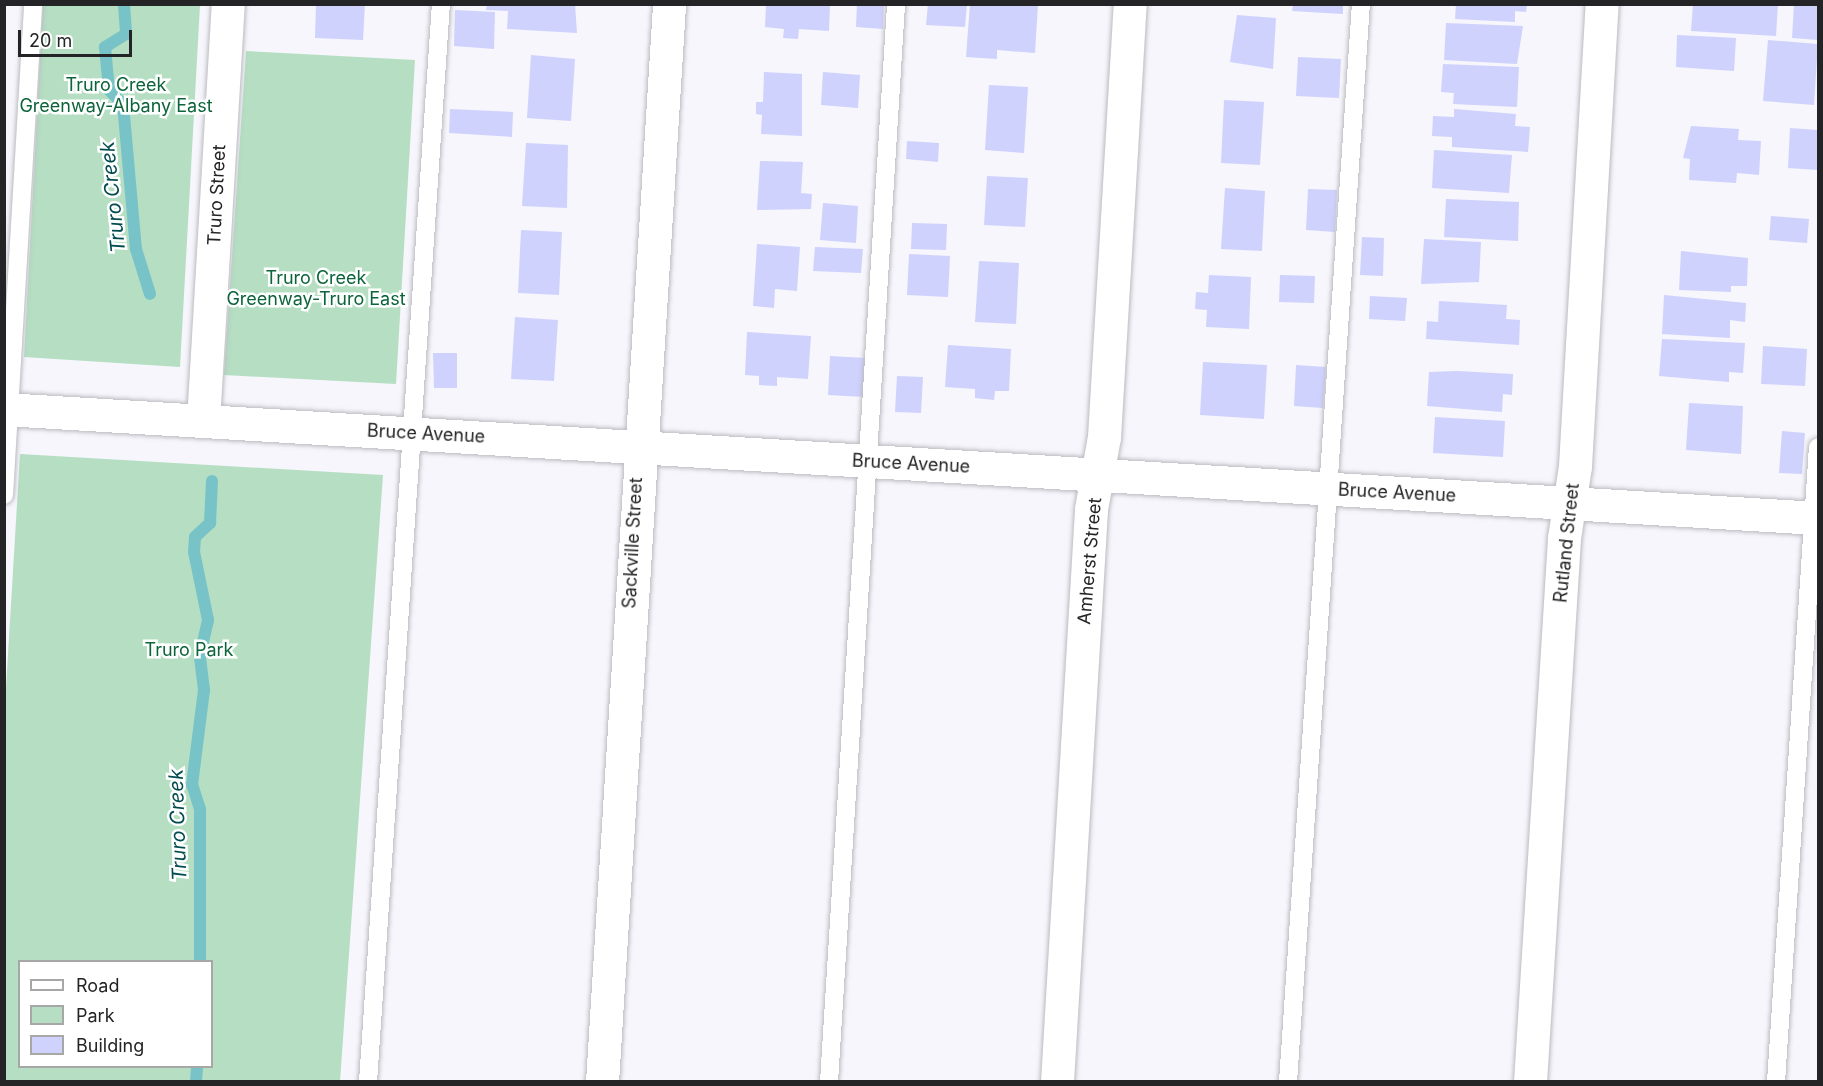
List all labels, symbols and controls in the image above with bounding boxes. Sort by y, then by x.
scale bar [21,18,135,56]
text: 20 m [29,30,72,51]
park label: Truro Creek Greenway-Albany East [19,75,213,118]
water label: Truro Creek [95,140,131,254]
street label: Truro Street [204,144,230,246]
park label: Truro Creek Greenway-Truro East [226,268,406,310]
street label: Bruce Avenue [366,420,486,448]
street label: Bruce Avenue [851,450,971,478]
street label: Sackville Street [619,477,647,609]
street label: Bruce Avenue [1337,479,1457,507]
street label: Rutland Street [1550,482,1584,604]
street label: Amherst Street [1074,497,1106,625]
park label: Truro Park [145,639,233,661]
water label: Truro Creek [164,769,192,881]
legend [18,960,213,1068]
text: Road [76,975,119,996]
text: Park [76,1005,115,1026]
text: Building [76,1035,144,1056]

